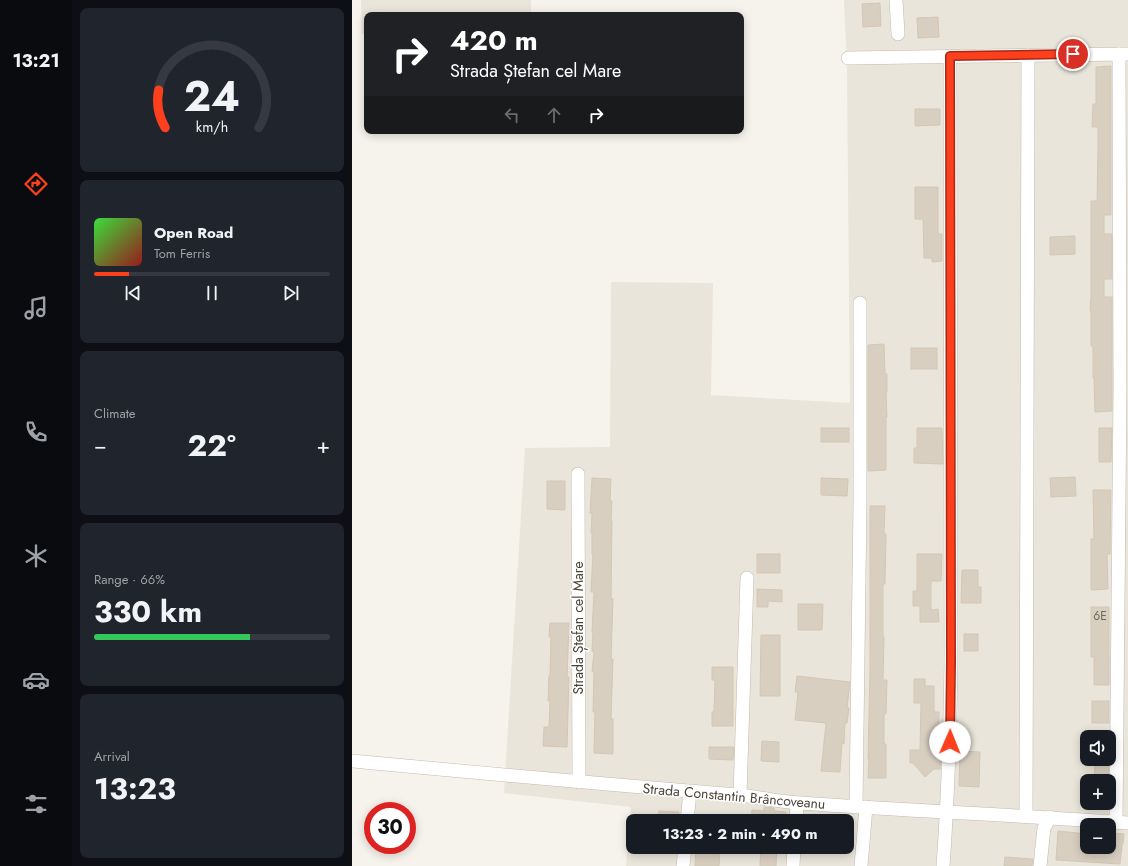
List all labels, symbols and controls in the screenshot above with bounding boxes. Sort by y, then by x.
text: 420 m [450,20,538,61]
icon: right [384,28,436,80]
pin [1056,37,1090,71]
icon: arrive [1062,43,1084,65]
text: 13:21 [12,48,60,74]
text: Strada Ștefan cel Mare [450,58,621,84]
text: 24 [184,66,240,127]
icon: left [501,104,523,126]
icon: ahead [543,104,565,126]
icon: right [585,104,607,126]
text: km/h [196,116,228,136]
icon: directions [22,170,50,198]
text: Open Road [154,222,233,244]
text: Tom Ferris [154,244,210,263]
icon: previous [122,282,144,304]
icon: pause [201,282,223,304]
icon: next [280,282,302,304]
icon: music [22,294,50,322]
text: Climate [94,404,135,423]
icon: phone [22,418,50,446]
text: 22° [188,424,236,467]
text: − [94,429,107,461]
text: + [316,429,330,461]
icon: climate [22,542,50,570]
street label: Strada Ștefan cel Mare [568,561,589,695]
text: Range · 66% [94,570,165,589]
text: 330 km [94,590,202,633]
house number: 6E [1093,607,1107,625]
icon: car [22,666,50,694]
position arrow [929,721,971,763]
map controls [1080,730,1116,854]
button: sound [1080,730,1116,766]
text: Arrival [94,747,130,766]
text: 13:23 [94,767,176,810]
button: + [1080,774,1116,810]
street label: Strada Constantin Brâncoveanu [642,778,826,814]
icon: filters [22,790,50,818]
speed limit sign: 30 [364,802,416,854]
button: − [1080,818,1116,854]
text: 13:23 · 2 min · 490 m [662,823,818,845]

